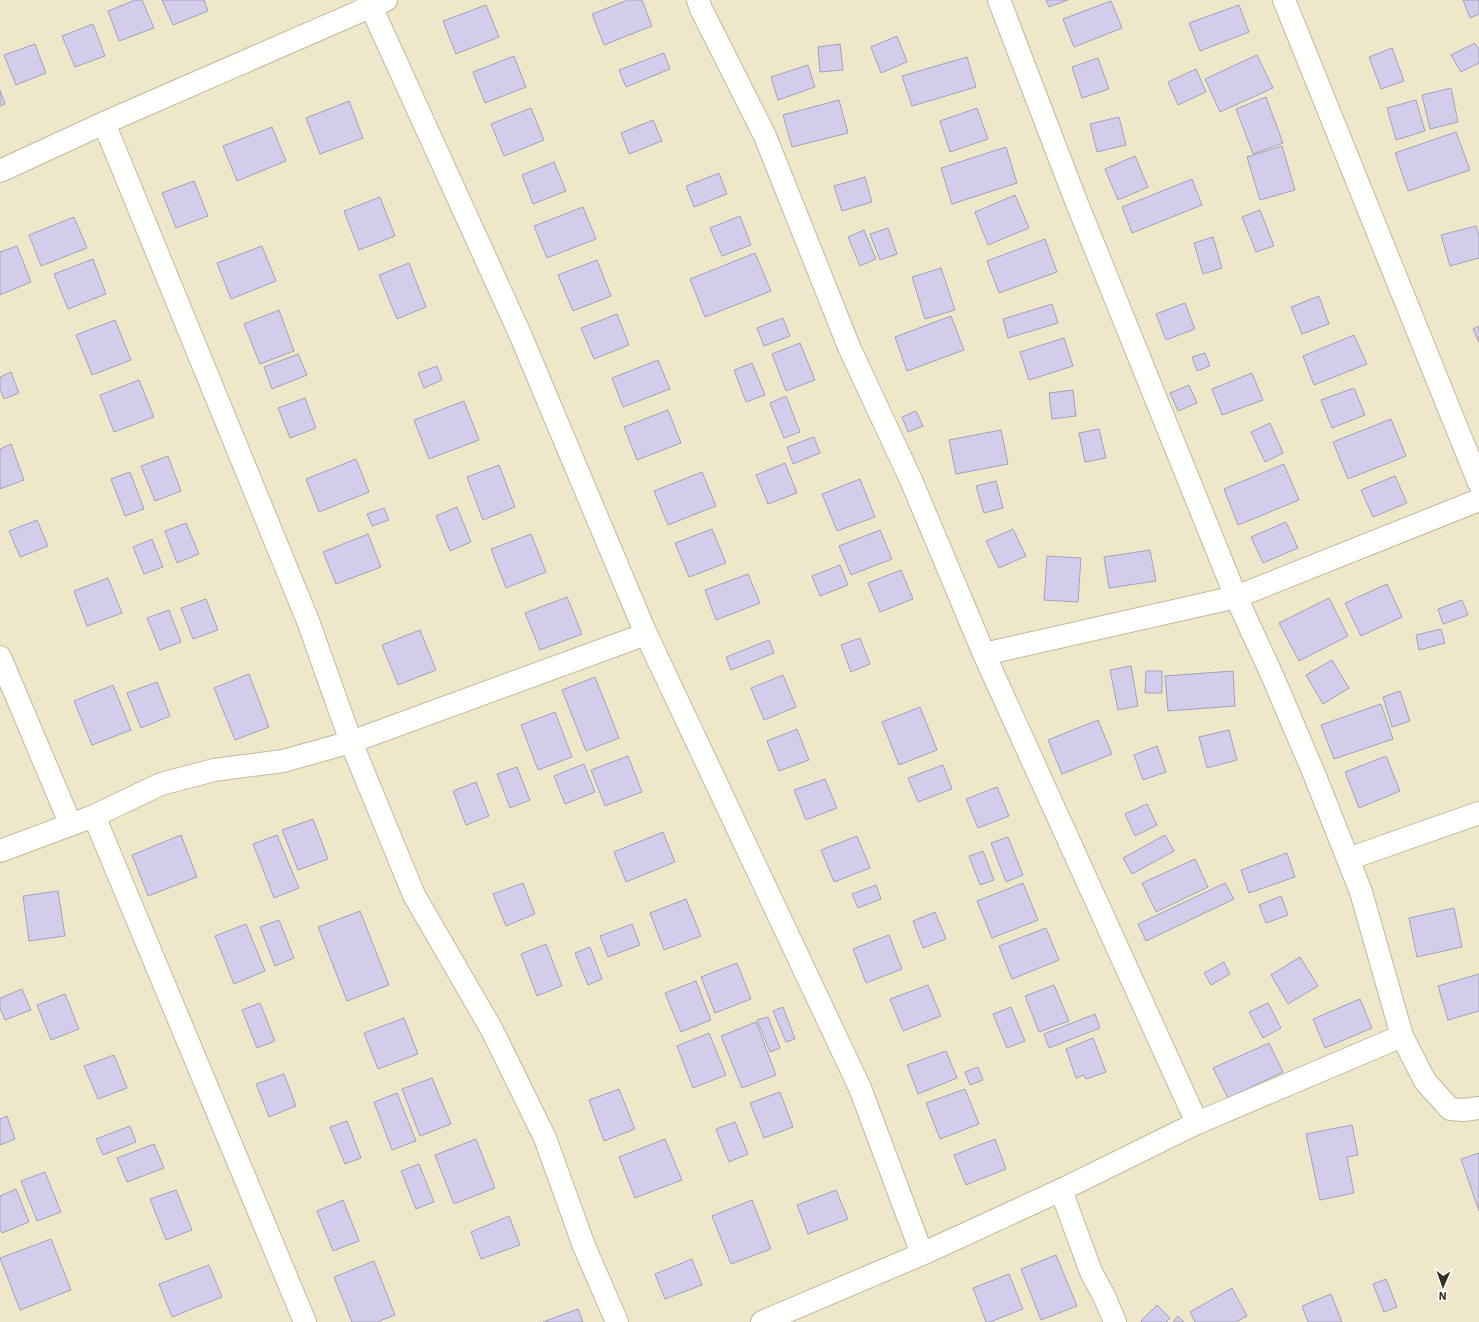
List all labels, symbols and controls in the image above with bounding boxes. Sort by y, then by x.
north arrow [1423,1266,1463,1306]
text: N [1438,1289,1447,1303]

